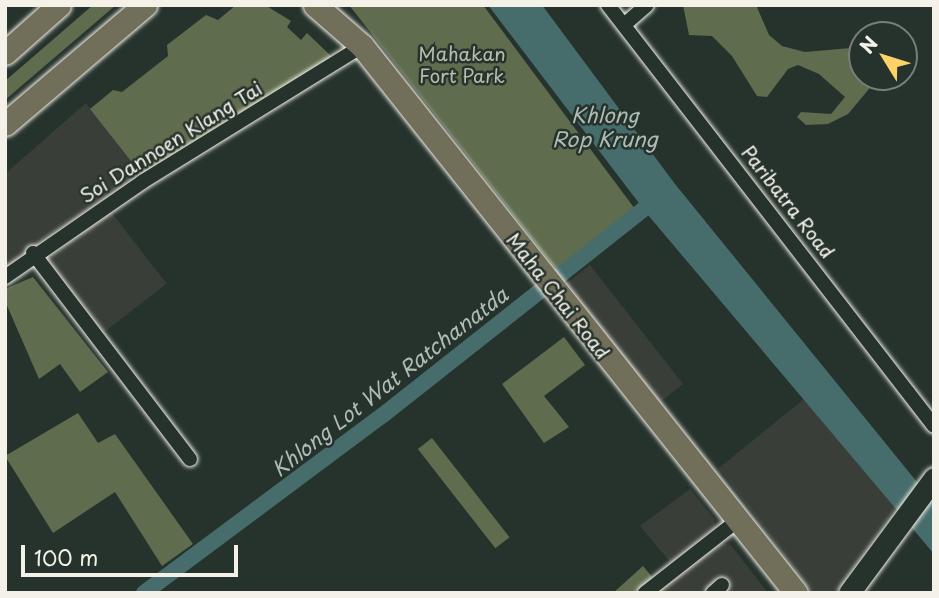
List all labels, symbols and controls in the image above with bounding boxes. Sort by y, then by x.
north arrow [848,21,918,91]
text: N [852,30,884,59]
park label: Mahakan Fort Park [418,43,506,87]
street label: Soi Dannoen Klang Tai [76,77,266,207]
water label: Khlong Rop Krung [552,101,658,151]
street label: Paribatra Road [737,141,839,263]
street label: Maha Chai Road [502,229,614,363]
water label: Khlong Lot Wat Ratchanatda [266,281,512,481]
scale bar [24,532,242,576]
text: 100 m [34,541,98,573]

